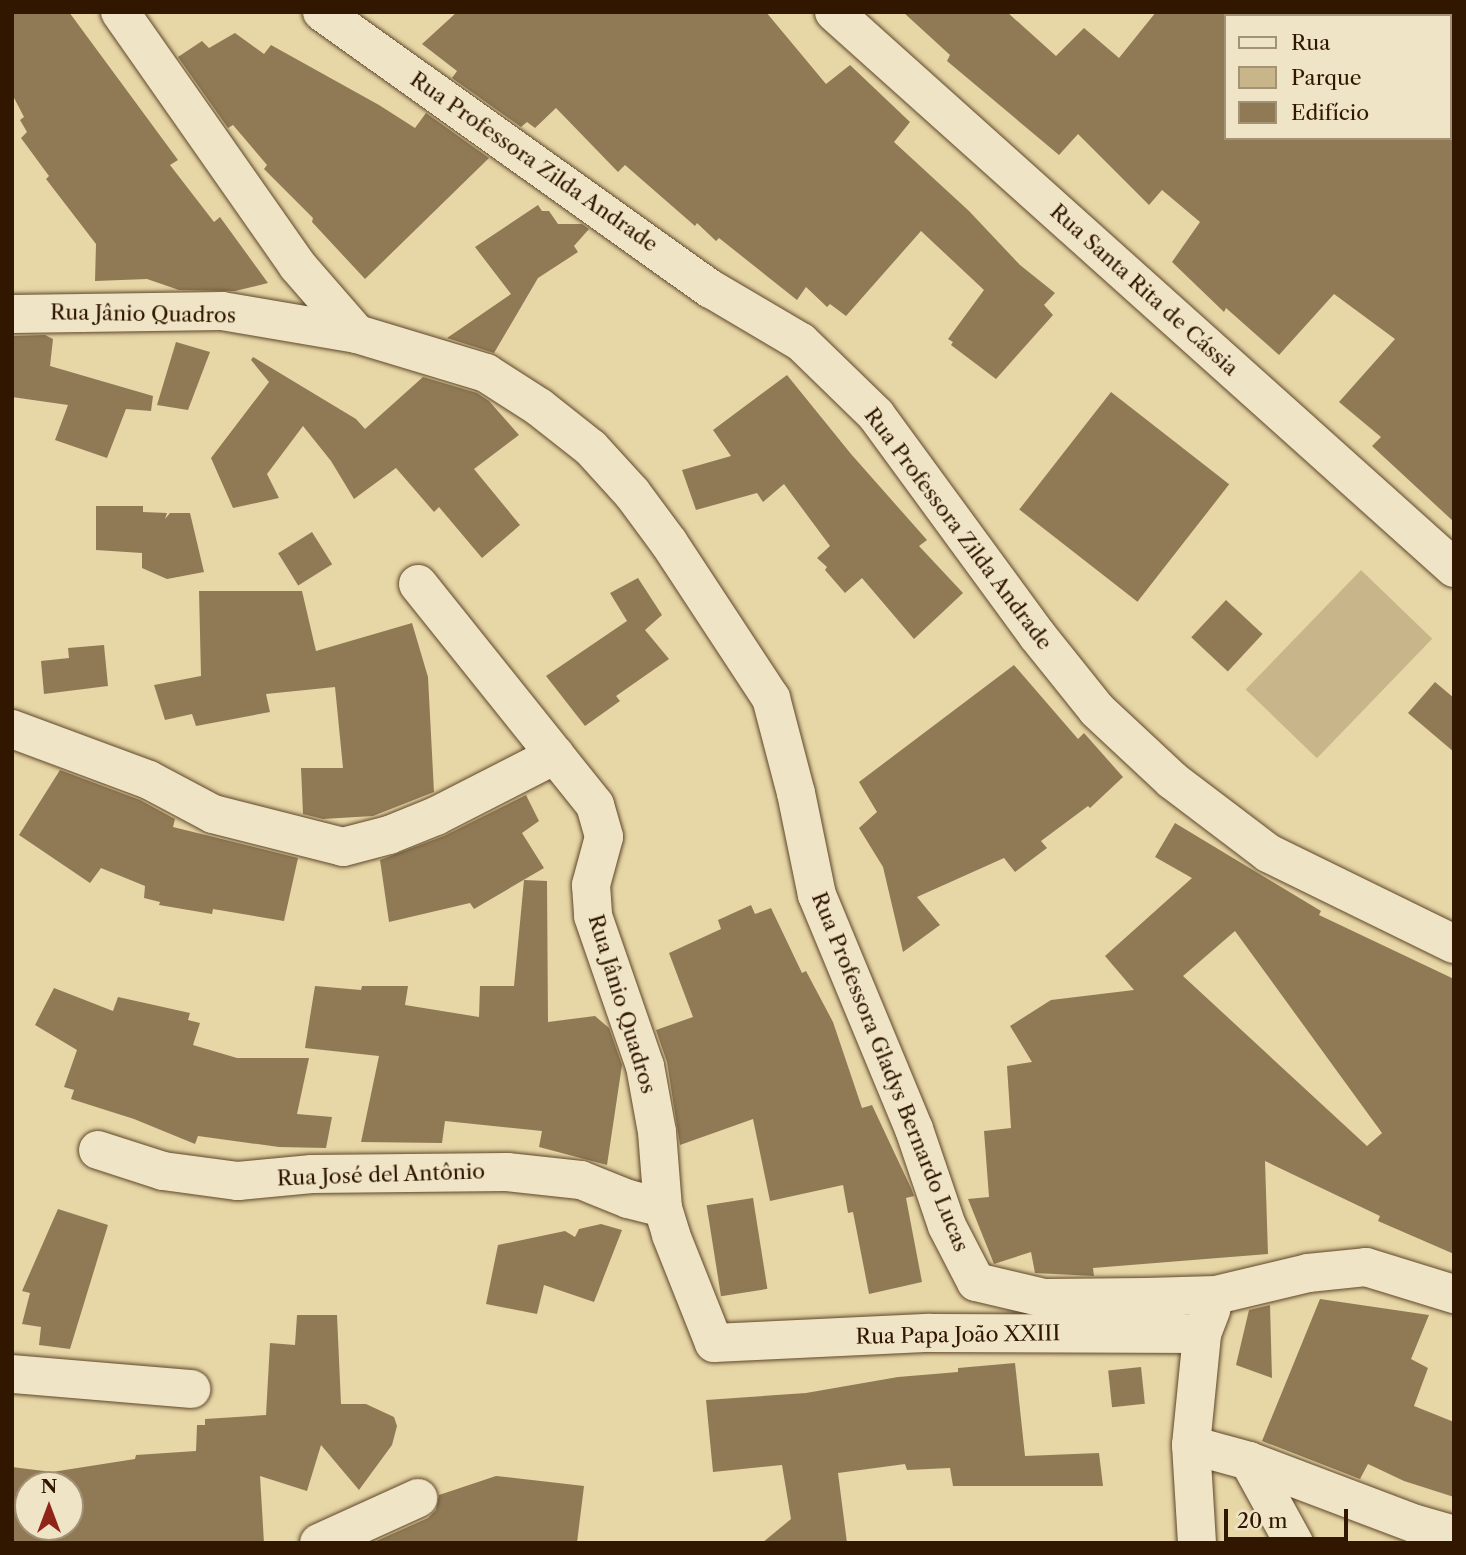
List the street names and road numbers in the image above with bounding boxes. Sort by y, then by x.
street label: Rua Professora Zilda Andrade [405,66,663,258]
street label: Rua Santa Rita de Cássia [1045,199,1243,381]
street label: Rua Jânio Quadros [50,300,236,328]
street label: Rua Professora Zilda Andrade [858,402,1058,656]
street label: Rua Professora Gladys Bernardo Lucas [806,888,974,1256]
street label: Rua Jânio Quadros [583,911,661,1097]
street label: Rua José del Antônio [276,1159,486,1191]
street label: Rua Papa João XXIII [855,1321,1061,1349]

